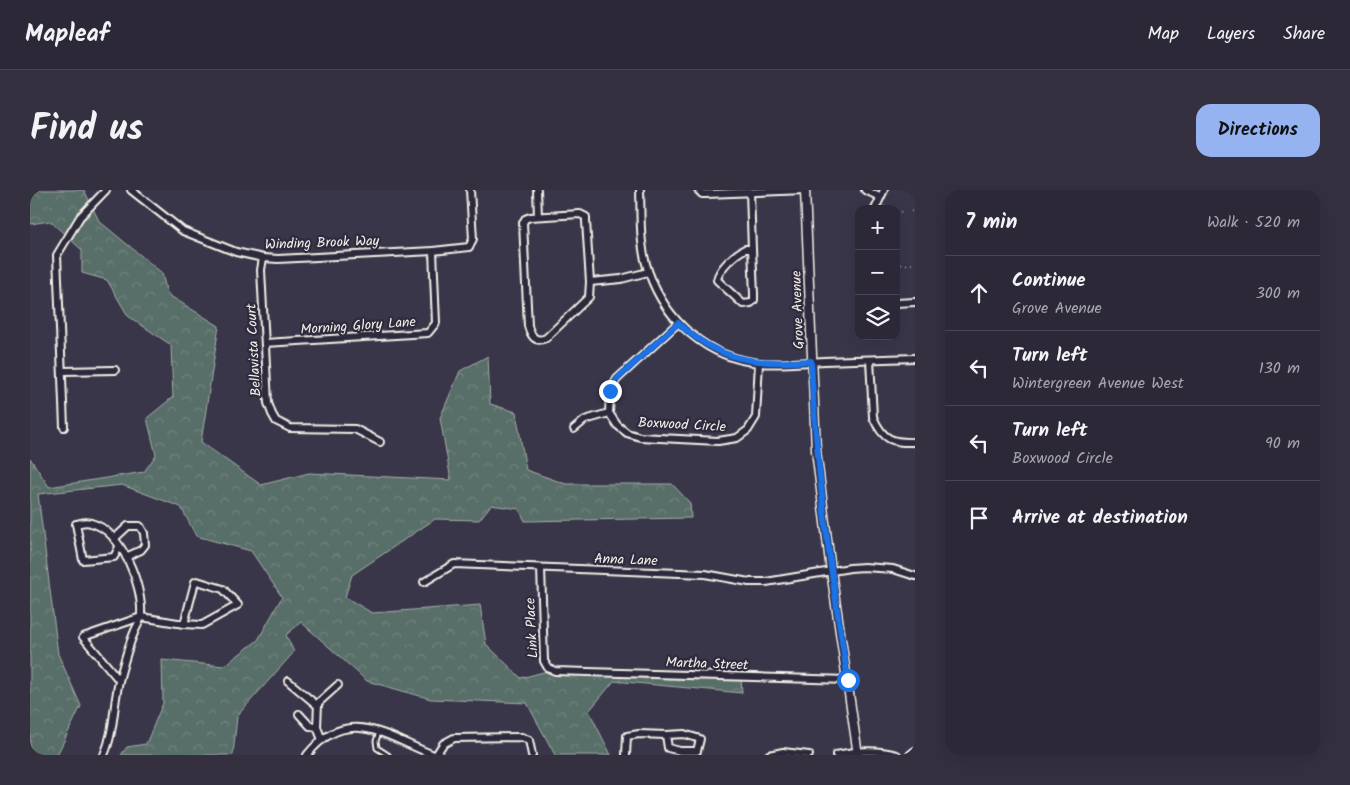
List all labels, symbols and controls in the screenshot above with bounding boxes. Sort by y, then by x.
text: Mapleaf [25,15,109,54]
text: Map [1148,20,1179,49]
text: Layers [1207,20,1255,49]
text: Share [1283,20,1325,49]
text: Find us [30,102,143,158]
button: Directions [1196,104,1320,157]
map controls [855,205,900,340]
button: + [855,205,900,250]
text: 7 min [965,206,1017,239]
text: Walk · 520 m [1207,210,1300,235]
street label: Winding Brook Way [265,230,380,256]
button: − [855,250,900,295]
text: Continue [1012,266,1085,296]
street label: Grove Avenue [786,270,810,350]
icon: ahead [965,279,993,307]
text: 300 m [1256,281,1300,306]
button: layers [855,295,900,340]
text: Grove Avenue [1012,296,1102,321]
street label: Bellavista Court [241,302,267,397]
street label: Morning Glory Lane [300,311,417,341]
text: Turn left [1012,341,1087,371]
icon: left [965,354,993,382]
text: 130 m [1259,356,1300,381]
text: Wintergreen Avenue West [1012,371,1184,396]
route end [599,380,622,403]
street label: Boxwood Circle [637,412,727,438]
text: Turn left [1012,416,1087,446]
icon: left [965,429,993,457]
text: 90 m [1265,431,1300,456]
text: Boxwood Circle [1012,446,1113,471]
text: Arrive at destination [1012,503,1188,533]
icon: arrive [965,504,993,532]
street label: Anna Lane [594,548,659,572]
street label: Link Place [519,596,545,659]
street label: Martha Street [665,652,749,676]
route start [837,669,860,692]

